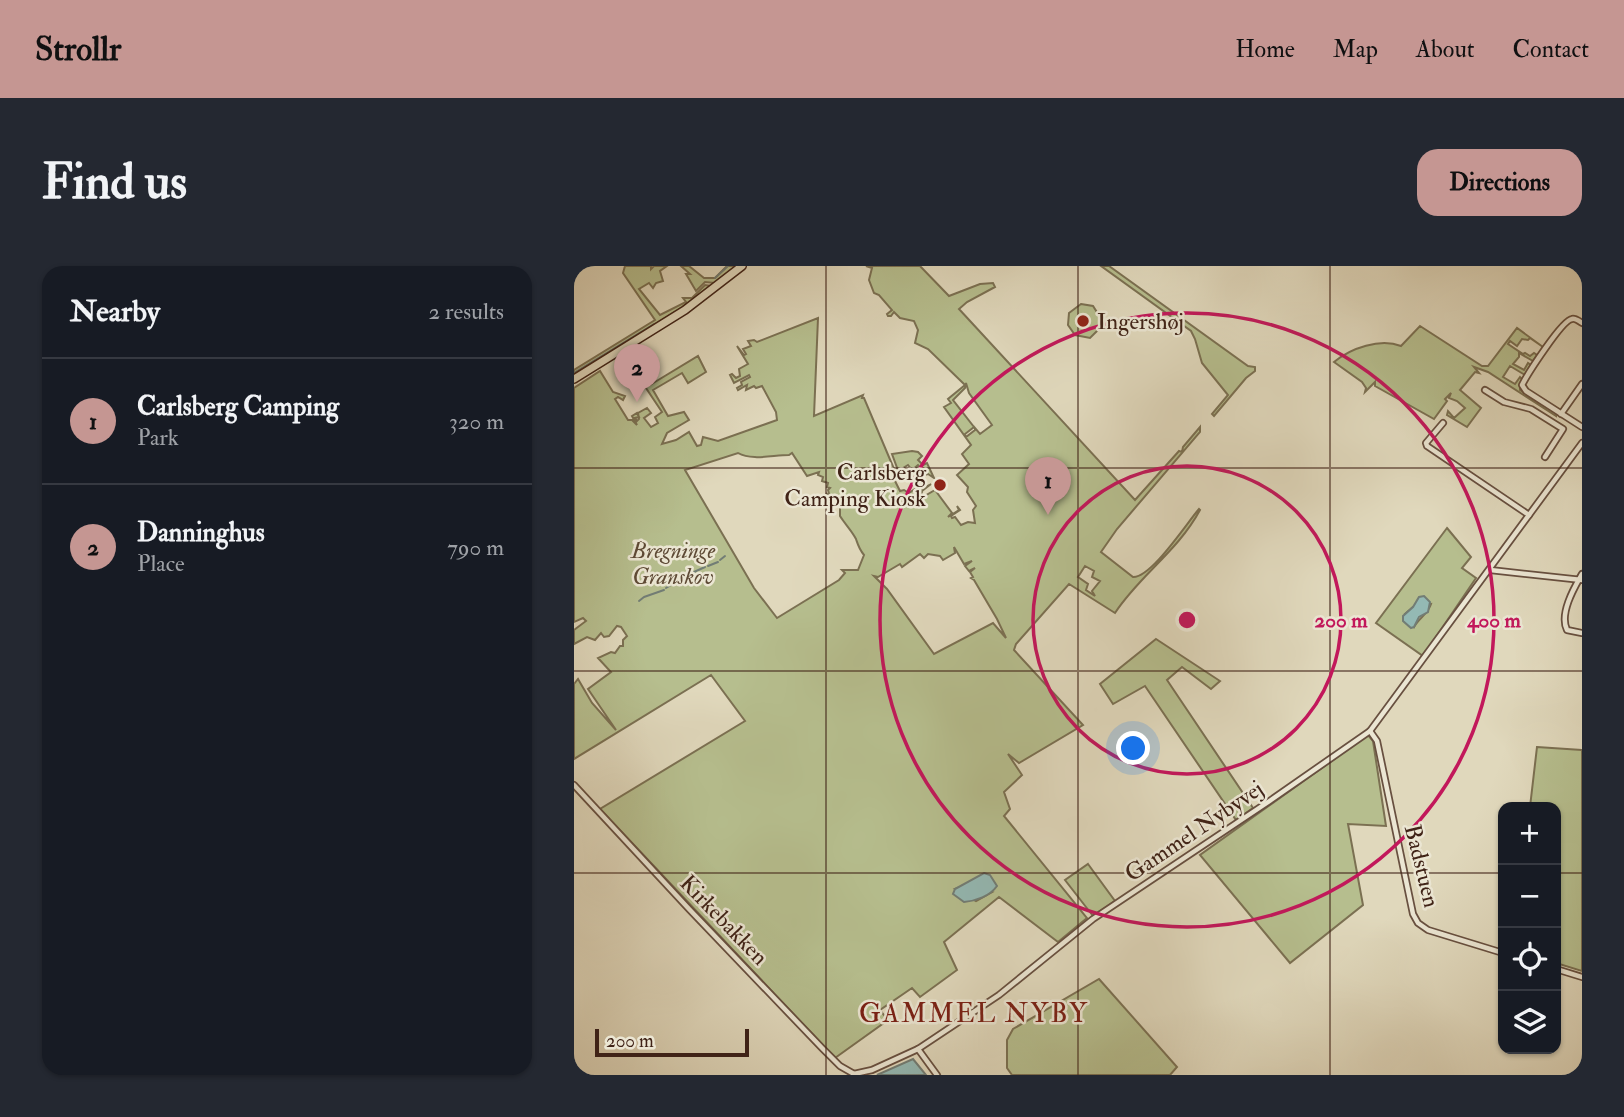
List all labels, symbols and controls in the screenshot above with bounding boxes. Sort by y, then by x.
text: Strollr [35,29,121,70]
text: Home [1235,34,1295,65]
text: Map [1333,34,1378,65]
text: About [1416,34,1475,65]
text: Contact [1513,34,1589,65]
button: Directions [1417,149,1582,216]
text: Find us [42,152,187,213]
text: Nearby [70,293,160,330]
text: 2 results [429,297,504,326]
place label: Ingershøj [1097,307,1184,336]
marker: Ingershøj [1075,313,1091,329]
pin: 2 [614,344,660,402]
text: Carlsberg Camping [137,391,339,423]
text: 1 [89,407,97,436]
text: 320 m [449,407,504,436]
text: Park [137,423,179,452]
pin: 1 [1025,457,1071,515]
place label: Carlsberg Camping Kiosk [784,458,927,514]
marker: Carlsberg Camping Kiosk [932,477,948,493]
text: Danninghus [137,517,265,549]
text: 2 [87,533,99,562]
text: 790 m [447,533,504,562]
park label: Bregninge Granskov [630,536,715,591]
text: Place [137,549,185,578]
text: 200 m [1315,607,1368,634]
text: 400 m [1466,607,1521,634]
centre of rings [1175,608,1199,632]
your location [1116,731,1150,765]
street label: Gammel Nybyvej [1119,774,1269,888]
map controls [1498,802,1561,1054]
button: + [1498,802,1561,865]
street label: Badstuen [1398,821,1446,911]
button: − [1498,865,1561,928]
street label: Kirkebakken [674,869,774,971]
button: locate [1498,928,1561,991]
button: layers [1498,991,1561,1054]
district label: GAMMEL NYBY [859,998,1089,1030]
scale bar [595,1026,749,1058]
text: 200 m [606,1029,654,1053]

